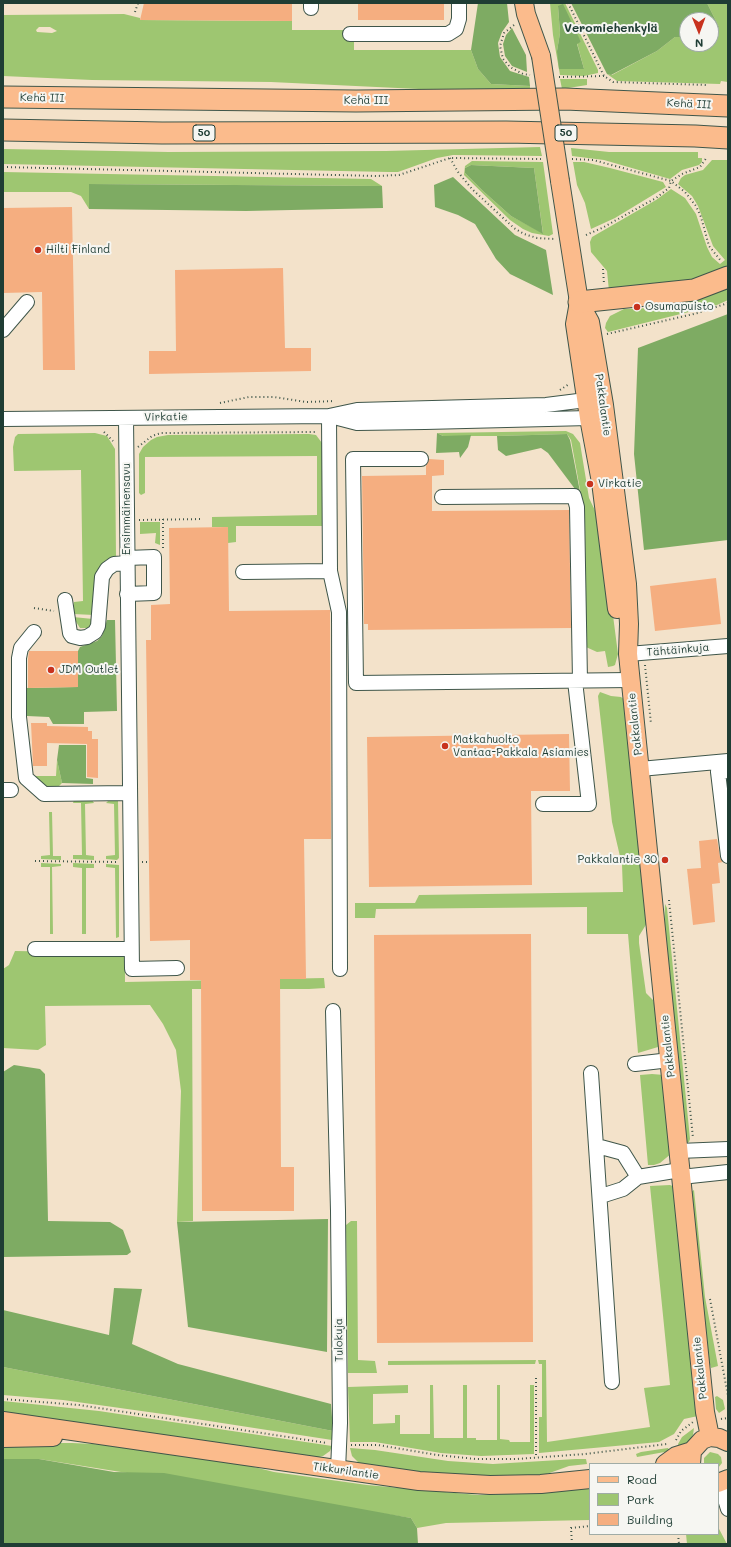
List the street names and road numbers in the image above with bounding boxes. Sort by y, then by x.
street label: Kehä III [20,91,64,105]
street label: Kehä III [344,94,388,108]
street label: Kehä III [666,96,712,112]
road number: 50 [193,125,215,141]
road number: 50 [555,125,577,141]
street label: Pakkalantie [592,373,614,437]
street label: Virkatie [144,410,188,424]
street label: Ensimmäinensavu [120,463,134,555]
street label: Tähtäinkuja [646,641,710,659]
street label: Pakkalantie [625,692,645,756]
street label: Pakkalantie [658,1014,678,1078]
street label: Tulokuja [332,1318,346,1362]
street label: Pakkalantie [690,1336,710,1400]
street label: Tikkurilantie [312,1460,380,1482]

